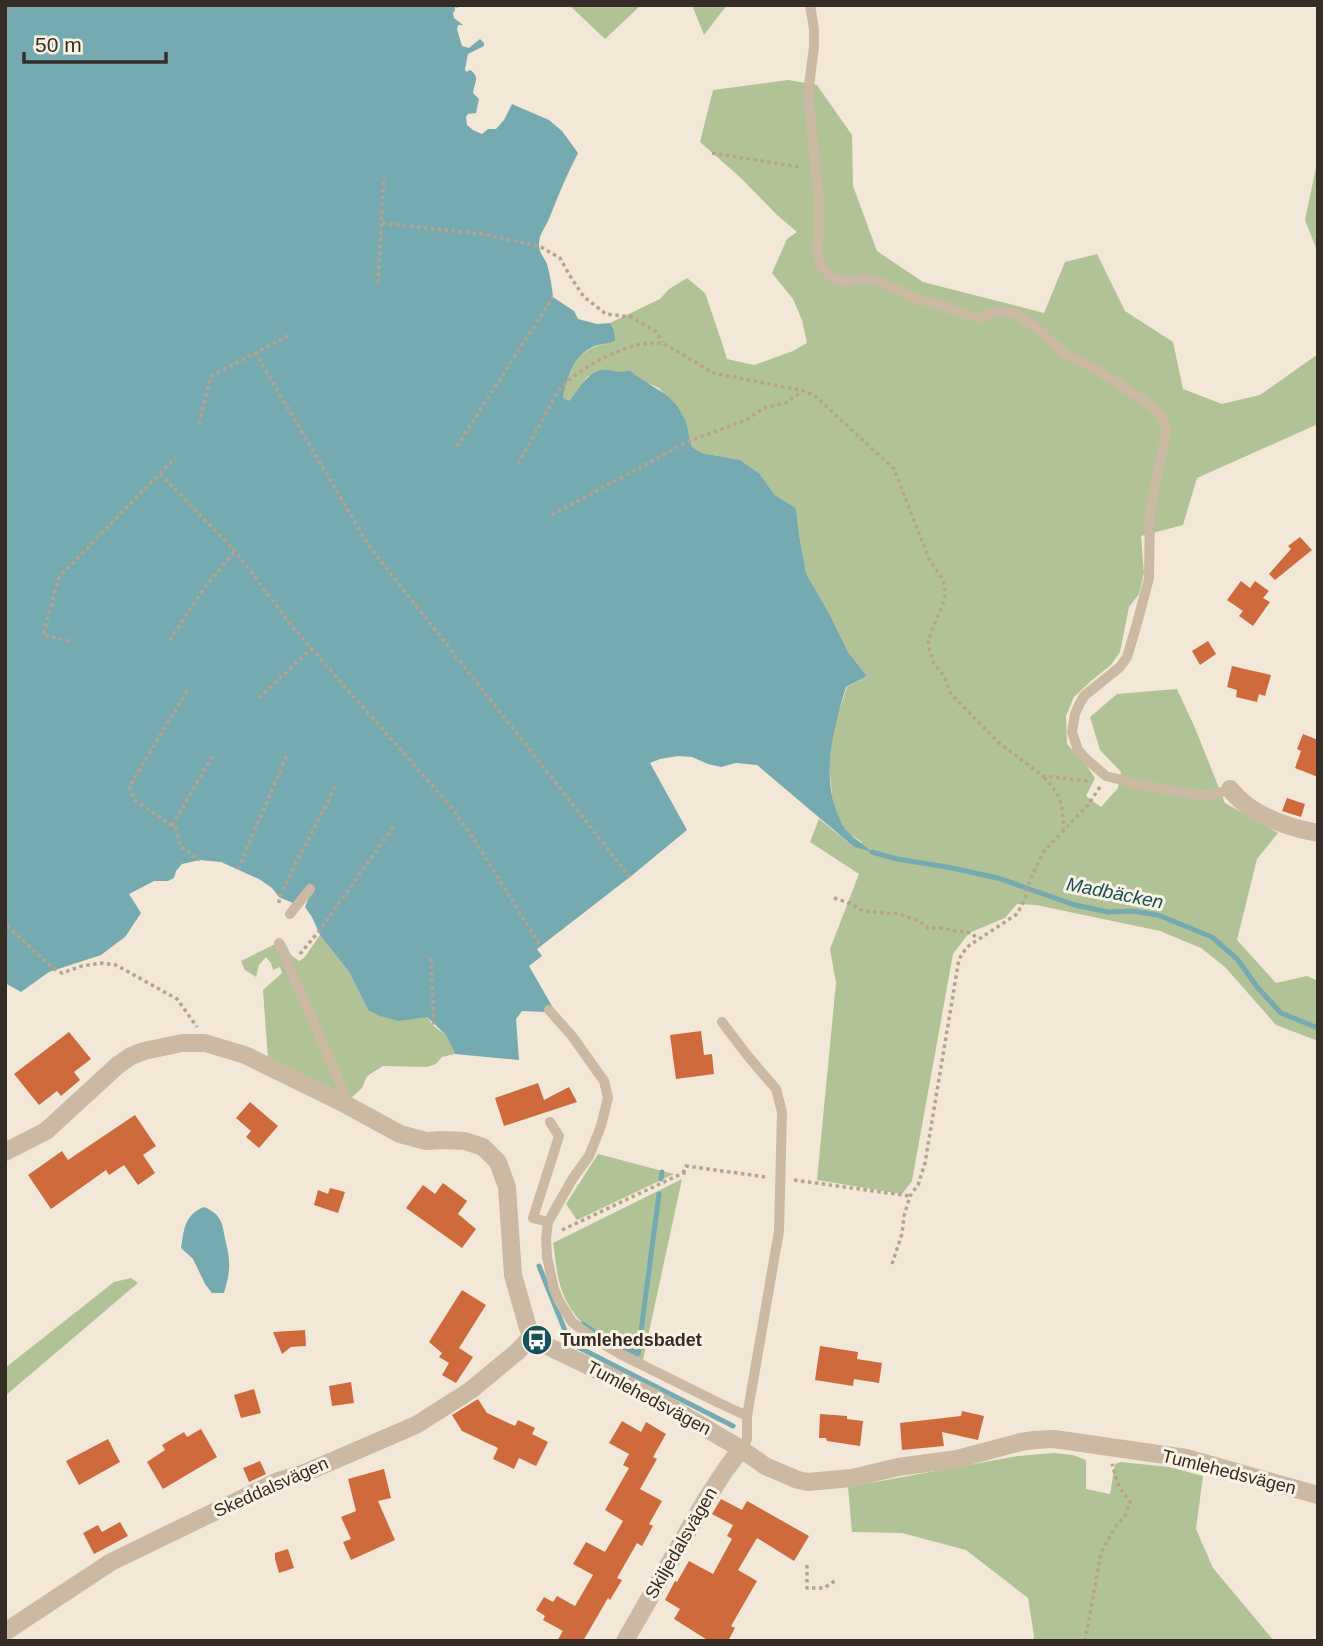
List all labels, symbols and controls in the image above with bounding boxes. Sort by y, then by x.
scale bar [24,21,166,65]
text: 50 m [35,33,82,56]
water label: Madbäcken [1065,873,1165,913]
bus stop icon: Tumlehedsbadet [520,1323,554,1357]
place label: Tumlehedsbadet [560,1330,702,1350]
street label: Tumlehedsvägen [584,1357,714,1439]
street label: Tumlehedsvägen [1160,1446,1298,1498]
street label: Skeddalsvägen [211,1453,331,1521]
street label: Skiljedalsvägen [641,1484,721,1602]

